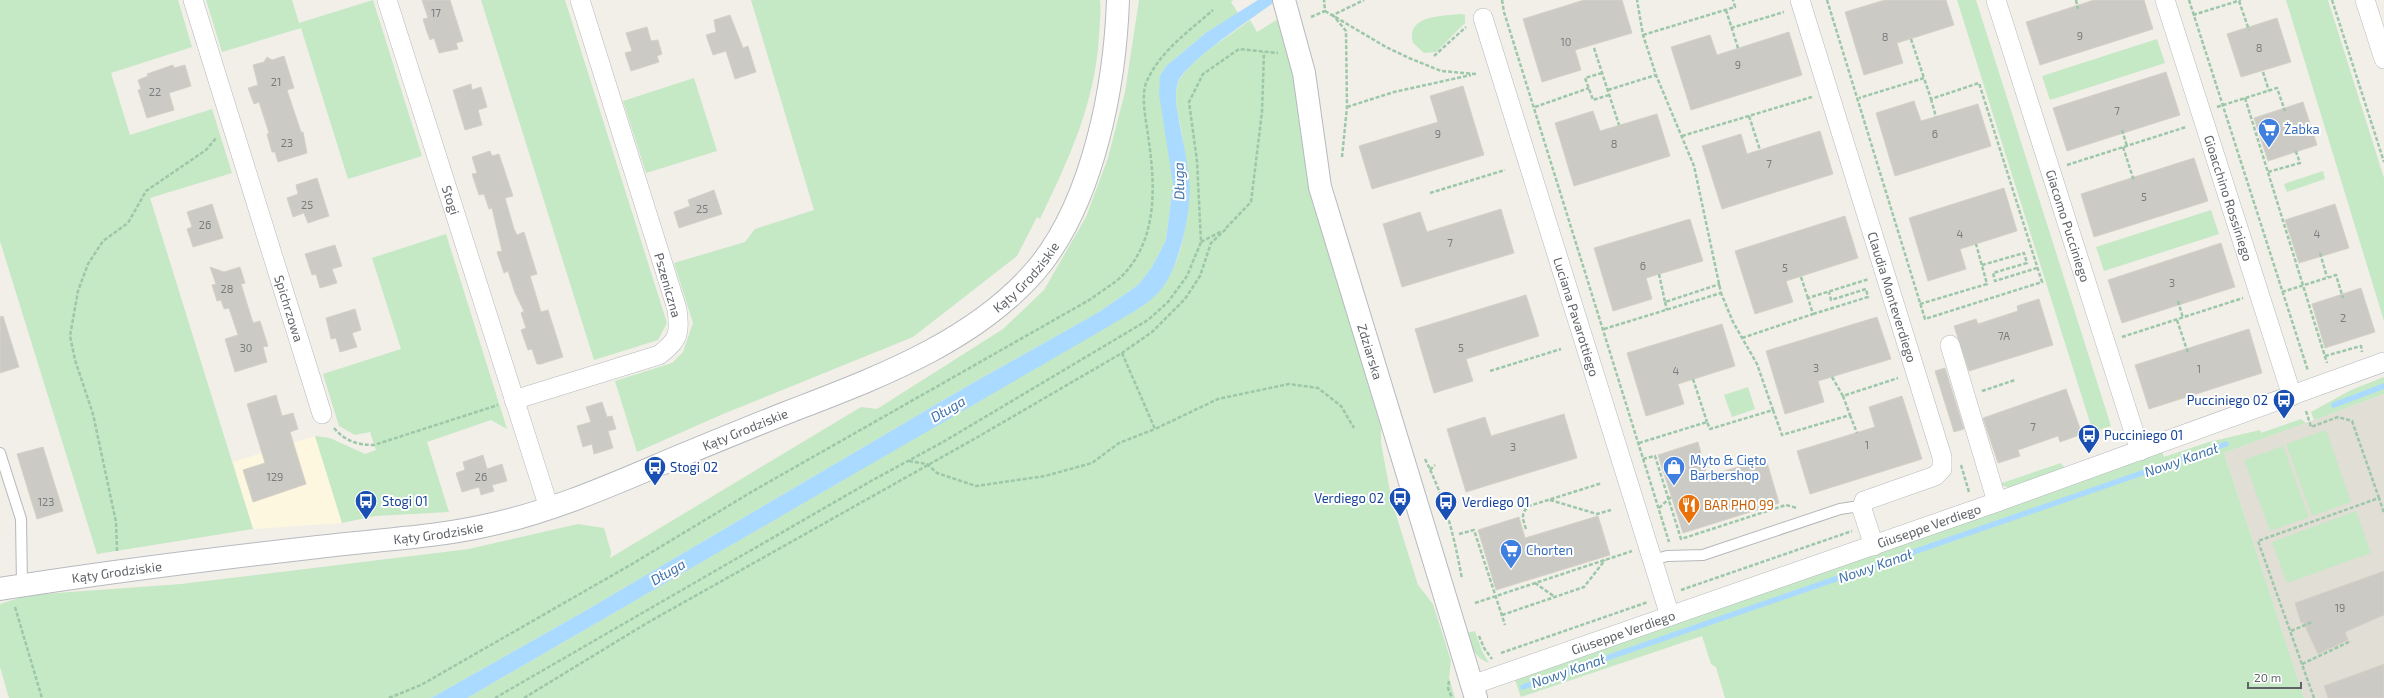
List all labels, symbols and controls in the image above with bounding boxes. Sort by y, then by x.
house number: 17 [431,6,441,19]
house number: 9 [2077,29,2083,42]
house number: 8 [1882,30,1888,43]
house number: 10 [1560,35,1572,48]
house number: 8 [2256,41,2262,54]
house number: 9 [1735,58,1741,71]
house number: 21 [271,75,281,88]
house number: 22 [149,85,161,98]
house number: 7 [2114,104,2120,117]
supermarket icon: Żabka [2256,116,2282,149]
place label: Żabka [2284,121,2320,137]
house number: 9 [1435,127,1441,140]
house number: 6 [1932,127,1938,140]
street label: Gioacchino Rossiniego [2201,133,2256,263]
house number: 23 [281,136,293,149]
house number: 8 [1611,137,1617,150]
house number: 7 [1766,157,1772,170]
water label: Długa [1170,162,1187,200]
street label: Giacomo Pucciniego [2043,168,2094,284]
street label: Stogi [439,183,463,217]
house number: 5 [2141,190,2147,203]
house number: 25 [301,198,313,211]
house number: 25 [696,202,708,215]
house number: 26 [199,218,211,231]
house number: 4 [1957,227,1964,240]
house number: 4 [2314,227,2321,240]
street label: Claudia Monteverdiego [1864,230,1920,364]
house number: 7 [1447,236,1453,249]
street label: Kąty Grodziskie [989,239,1062,316]
street label: Pszeniczna [651,251,685,319]
street label: Luciana Pavarottiego [1550,255,1603,378]
house number: 6 [1640,259,1646,272]
house number: 5 [1782,261,1788,274]
street label: Spichrzowa [271,273,307,344]
house number: 3 [2169,276,2175,289]
house number: 28 [221,282,233,295]
house number: 2 [2340,311,2346,324]
street label: Zdziarska [1354,322,1386,381]
house number: 7A [1998,329,2010,342]
house number: 30 [240,341,252,354]
house number: 5 [1458,341,1464,354]
house number: 3 [1813,361,1819,374]
house number: 1 [2197,362,2201,375]
house number: 4 [1673,364,1680,377]
bus stop icon: Pucciniego 02 [2271,387,2297,420]
water label: Długa [927,392,968,425]
place label: Pucciniego 02 [2187,392,2268,408]
street label: Kąty Grodziskie [700,405,790,454]
house number: 7 [2030,420,2036,433]
bus stop icon: Pucciniego 01 [2076,422,2102,455]
place label: Pucciniego 01 [2104,427,2183,443]
house number: 1 [1865,438,1869,451]
water label: Nowy Kanał [2142,439,2221,480]
house number: 3 [1510,440,1516,453]
place label: Myto & Cięto Barbershop [1690,452,1766,483]
bus stop icon: Stogi 02 [642,454,668,487]
shop icon: Myto & Cięto Barbershop [1661,454,1687,487]
place label: Stogi 02 [670,459,718,475]
house number: 129 [267,470,283,483]
house number: 26 [475,470,487,483]
bus stop icon: Verdiego 02 [1387,485,1413,518]
bus stop icon: Stogi 01 [353,488,379,521]
bus stop icon: Verdiego 01 [1433,489,1459,522]
place label: Verdiego 02 [1314,490,1384,506]
restaurant icon: BAR PHO 99 [1676,492,1702,525]
place label: Stogi 01 [382,493,428,509]
place label: Verdiego 01 [1462,494,1530,510]
house number: 123 [38,495,54,508]
place label: BAR PHO 99 [1704,497,1774,513]
street label: Giuseppe Verdiego [1875,500,1983,551]
street label: Kąty Grodziskie [393,518,485,547]
supermarket icon: Chorten [1498,537,1524,570]
place label: Chorten [1526,542,1573,558]
water label: Nowy Kanał [1836,545,1915,586]
water label: Długa [647,555,688,588]
street label: Kąty Grodziskie [71,558,163,586]
house number: 19 [2335,601,2345,614]
street label: Giuseppe Verdiego [1569,607,1677,658]
water label: Nowy Kanał [1529,650,1608,691]
scale bar [2248,664,2301,690]
text: 20 m [2254,670,2281,684]

